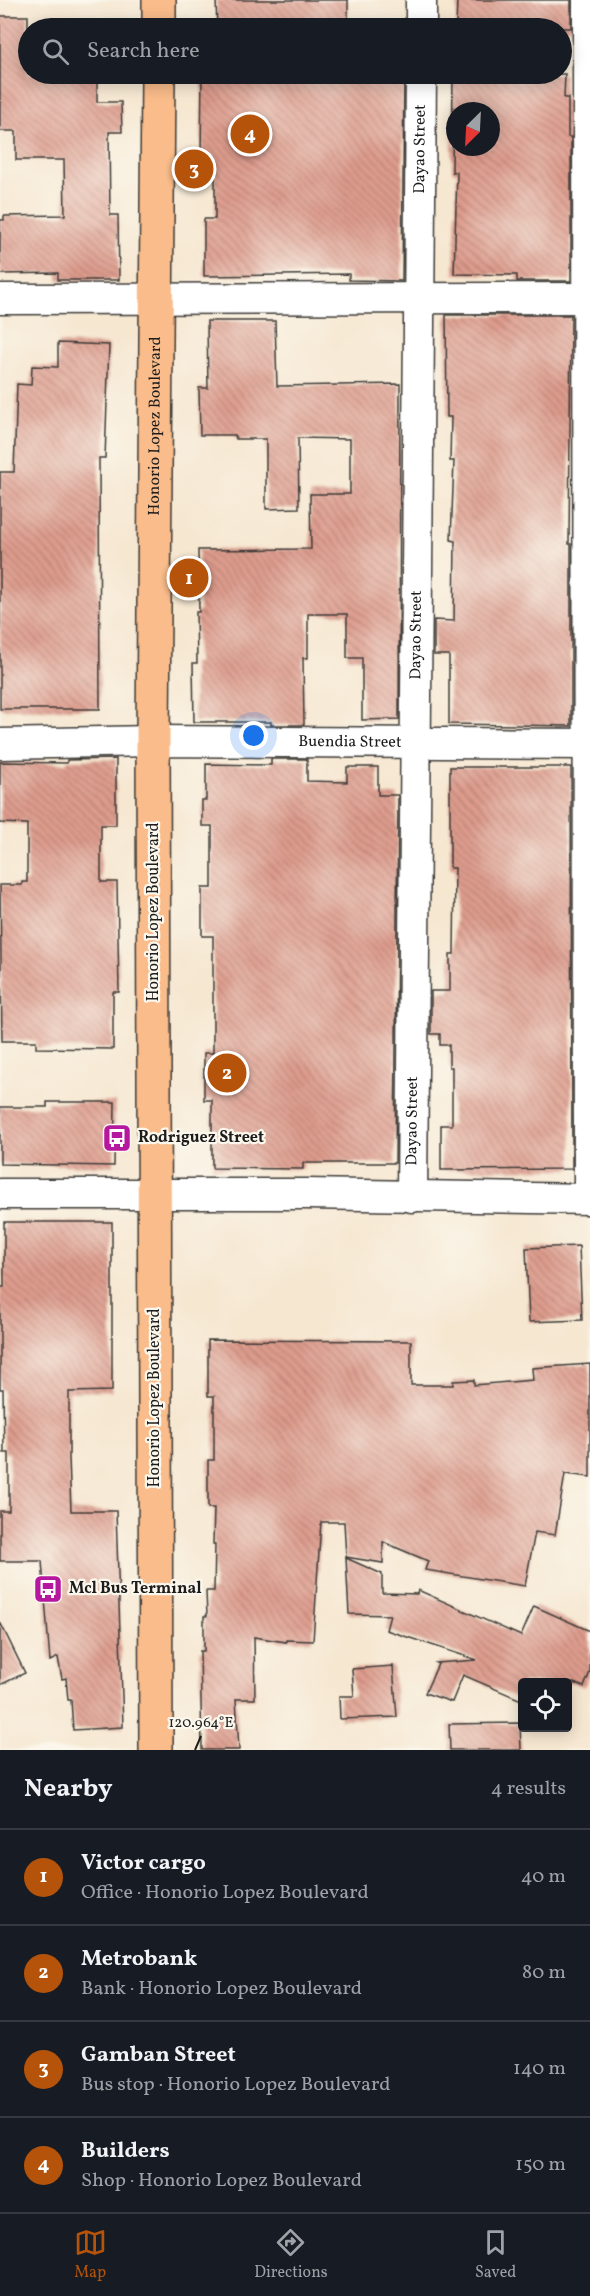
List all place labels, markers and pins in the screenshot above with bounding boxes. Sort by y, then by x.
pin: 4 [230,112,270,156]
pin: 3 [174,146,214,192]
pin: 1 [170,556,208,600]
pin: 2 [208,1050,246,1096]
bus stop icon: Rodriguez Street [101,1122,133,1154]
place label: Rodriguez Street [138,1127,264,1149]
bus stop icon: Mcl Bus Terminal [32,1573,64,1605]
place label: Mcl Bus Terminal [69,1578,202,1600]

